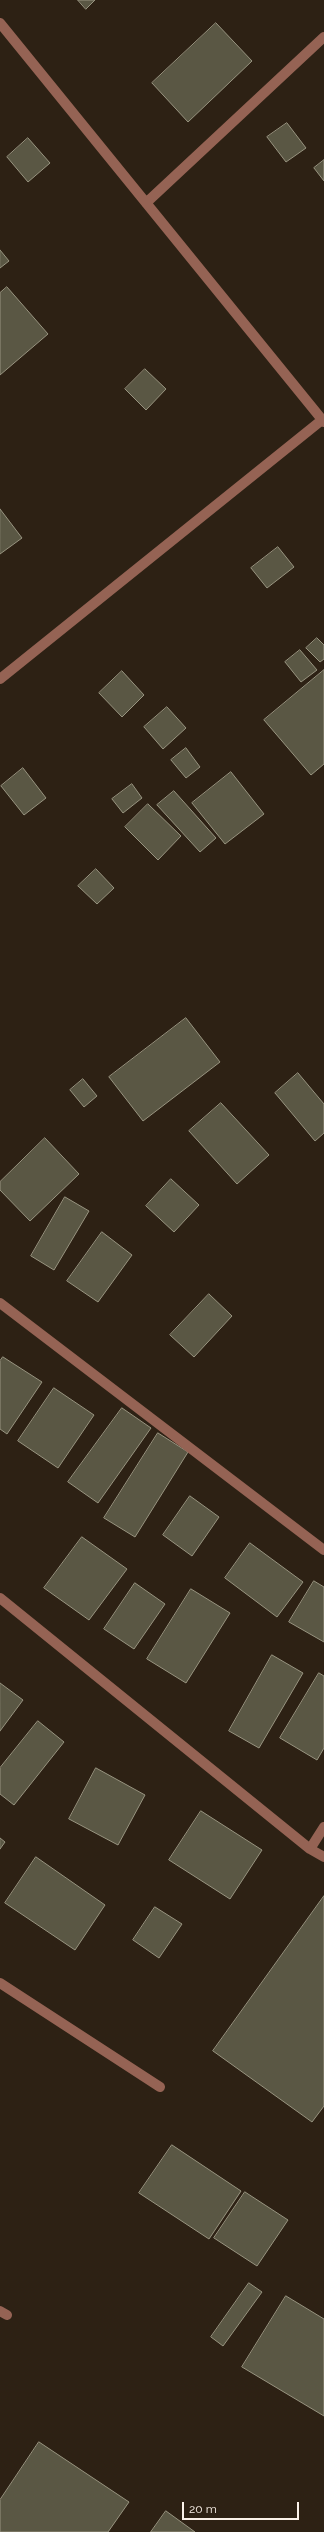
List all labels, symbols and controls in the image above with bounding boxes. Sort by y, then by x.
scale bar [184,2494,301,2520]
text: 20 m [189,2502,217,2516]

